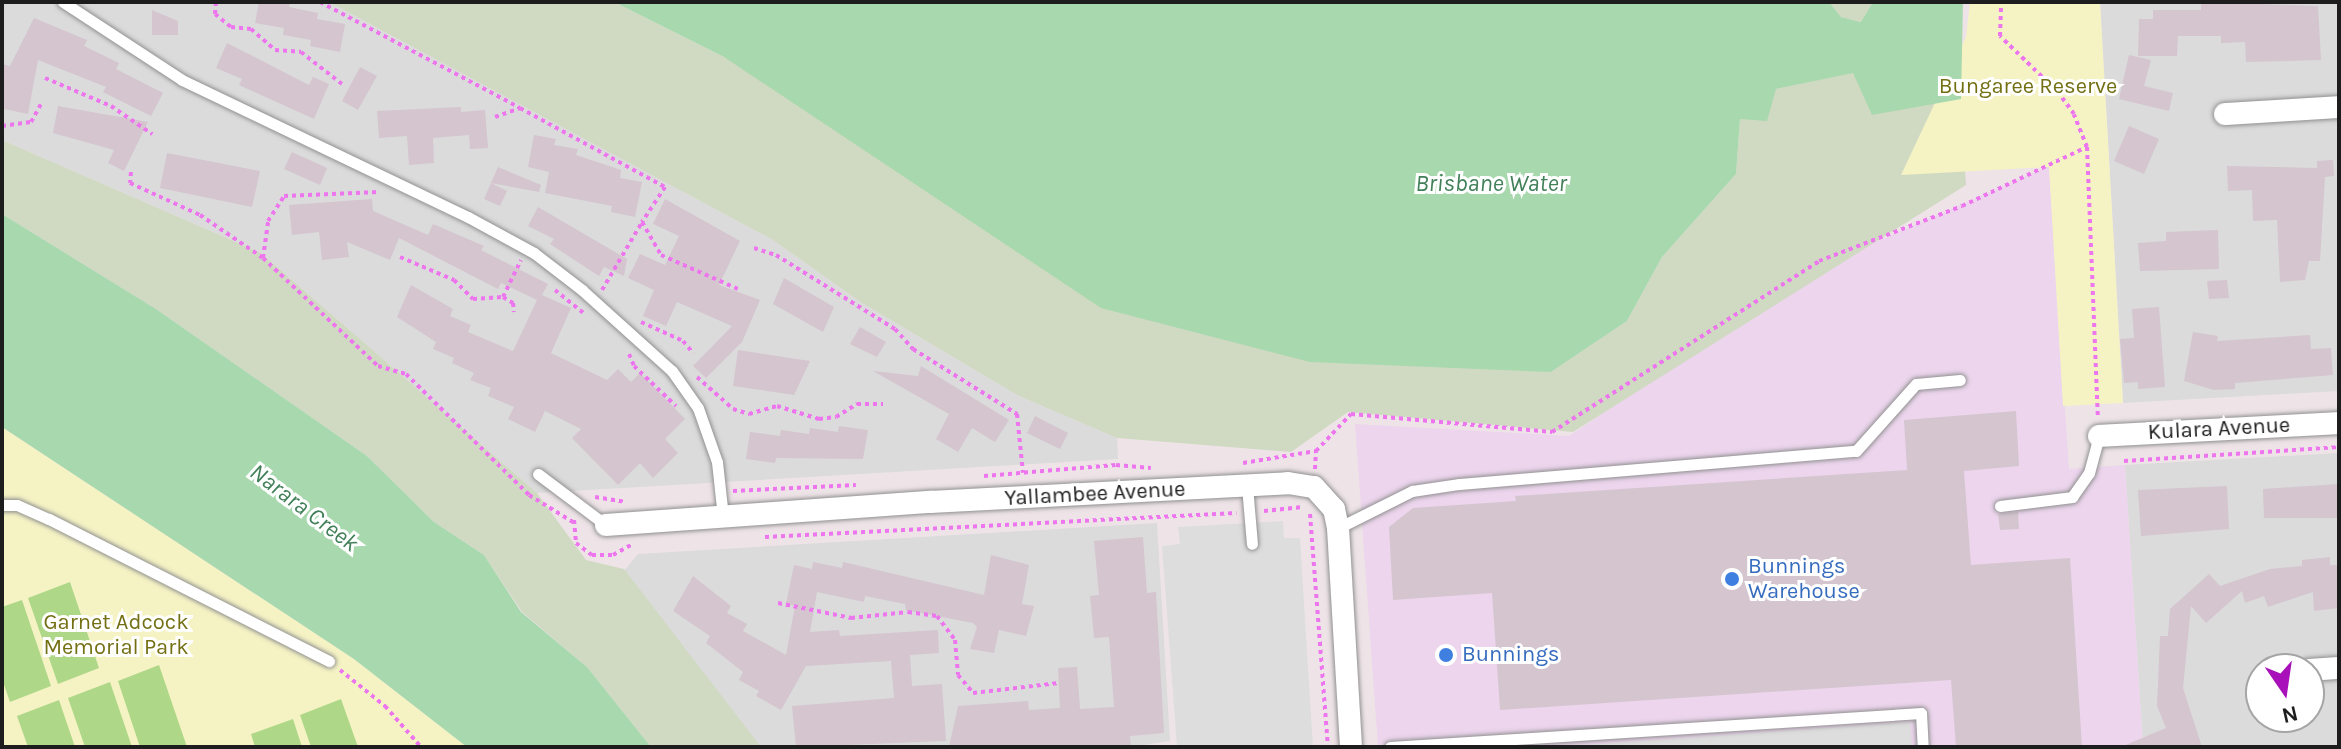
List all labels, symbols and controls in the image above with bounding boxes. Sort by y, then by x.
park label: Bungaree Reserve [1939,74,2117,100]
water label: Brisbane Water [1415,170,1567,198]
street label: Kulara Avenue [2147,412,2291,446]
water label: Narara Creek [244,458,364,558]
street label: Yallambee Avenue [1004,476,1186,512]
place label: Bunnings Warehouse [1748,553,1860,604]
marker: Bunnings Warehouse [1723,570,1741,588]
park label: Garnet Adcock Memorial Park [43,609,189,660]
place label: Bunnings [1462,642,1559,668]
marker: Bunnings [1437,646,1455,664]
north arrow [2245,653,2325,733]
text: N [2279,700,2301,729]

